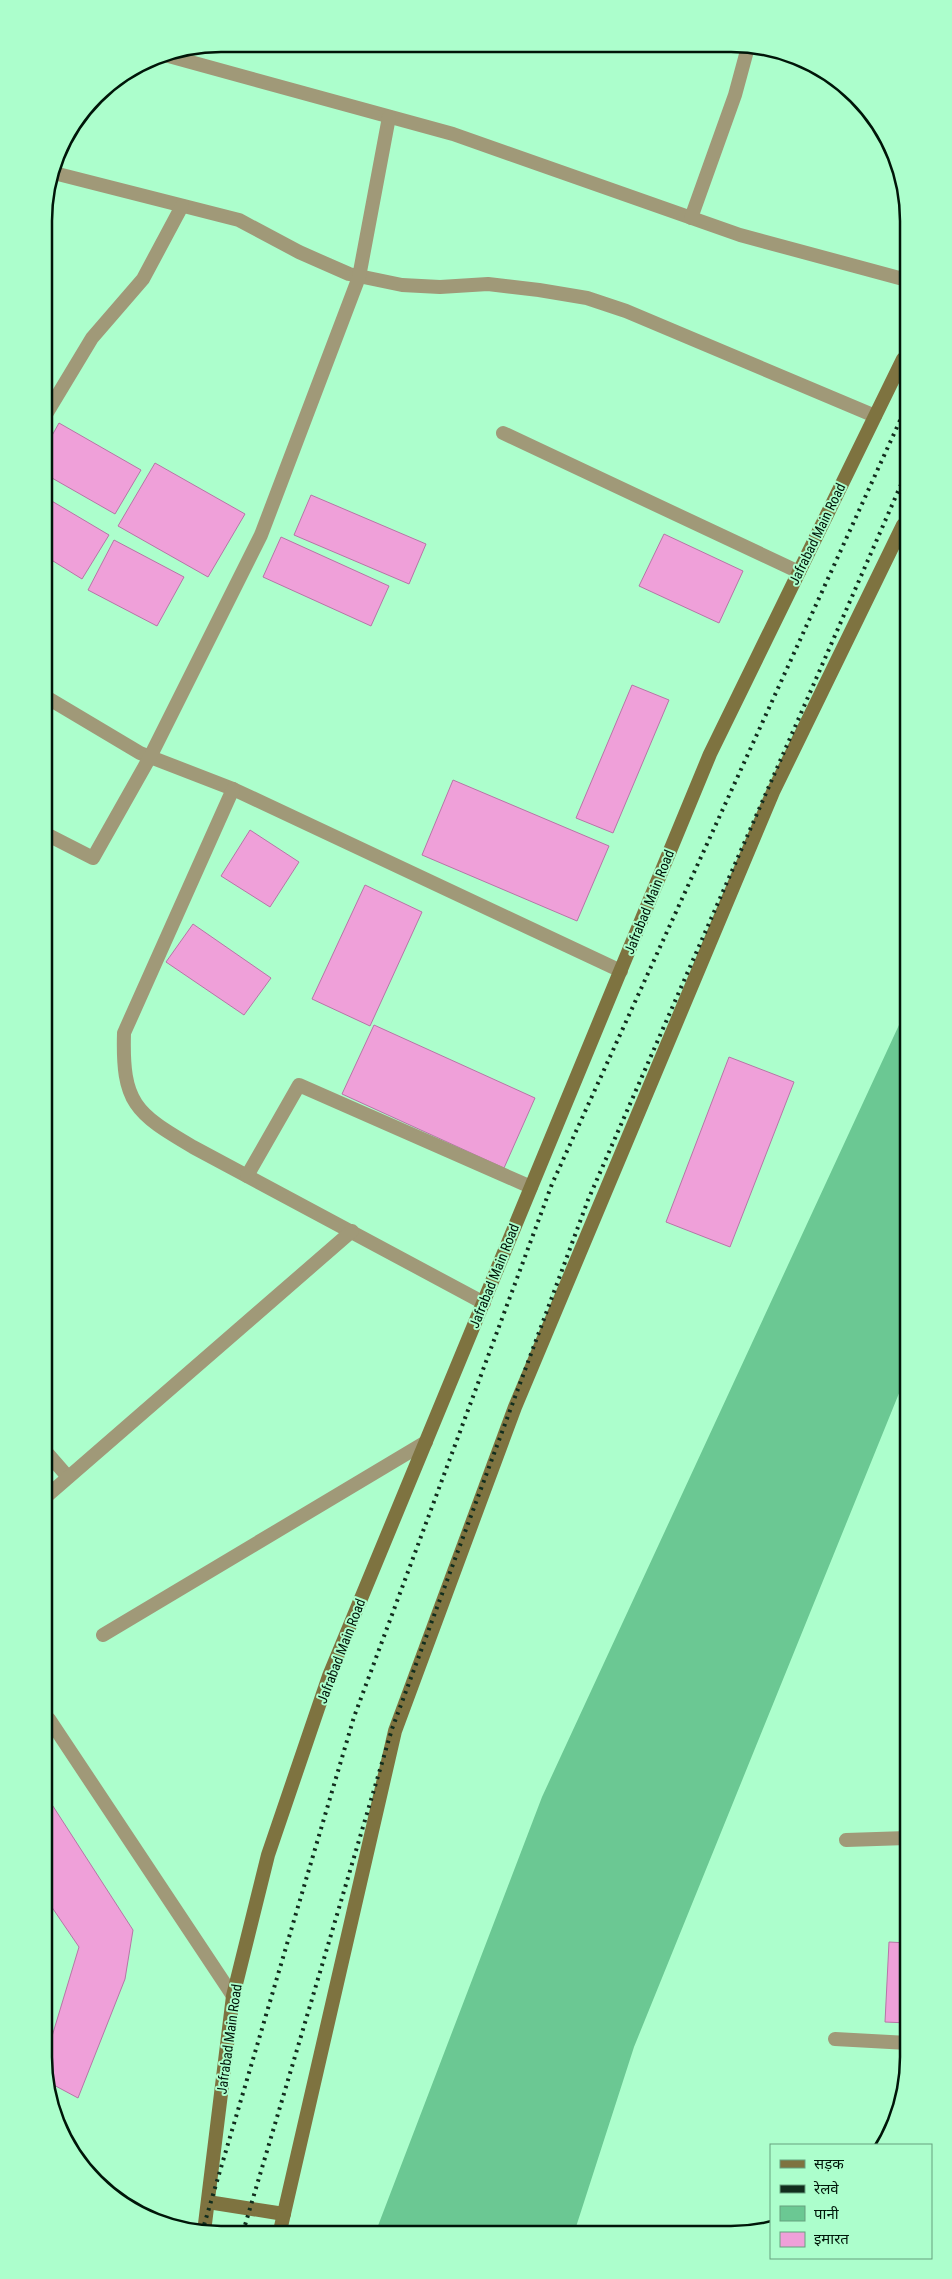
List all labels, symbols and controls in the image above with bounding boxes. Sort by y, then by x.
street label: Jafrabad Main Road [785,481,849,587]
street label: Jafrabad Main Road [621,848,677,956]
street label: Jafrabad Main Road [466,1222,522,1330]
street label: Jafrabad Main Road [314,1596,368,1706]
street label: Jafrabad Main Road [213,1983,245,2095]
legend [770,2144,932,2259]
text: सड़क [814,2155,844,2173]
text: रेलवे [813,2180,839,2198]
text: पानी [814,2205,840,2223]
text: इमारत [814,2230,849,2248]

